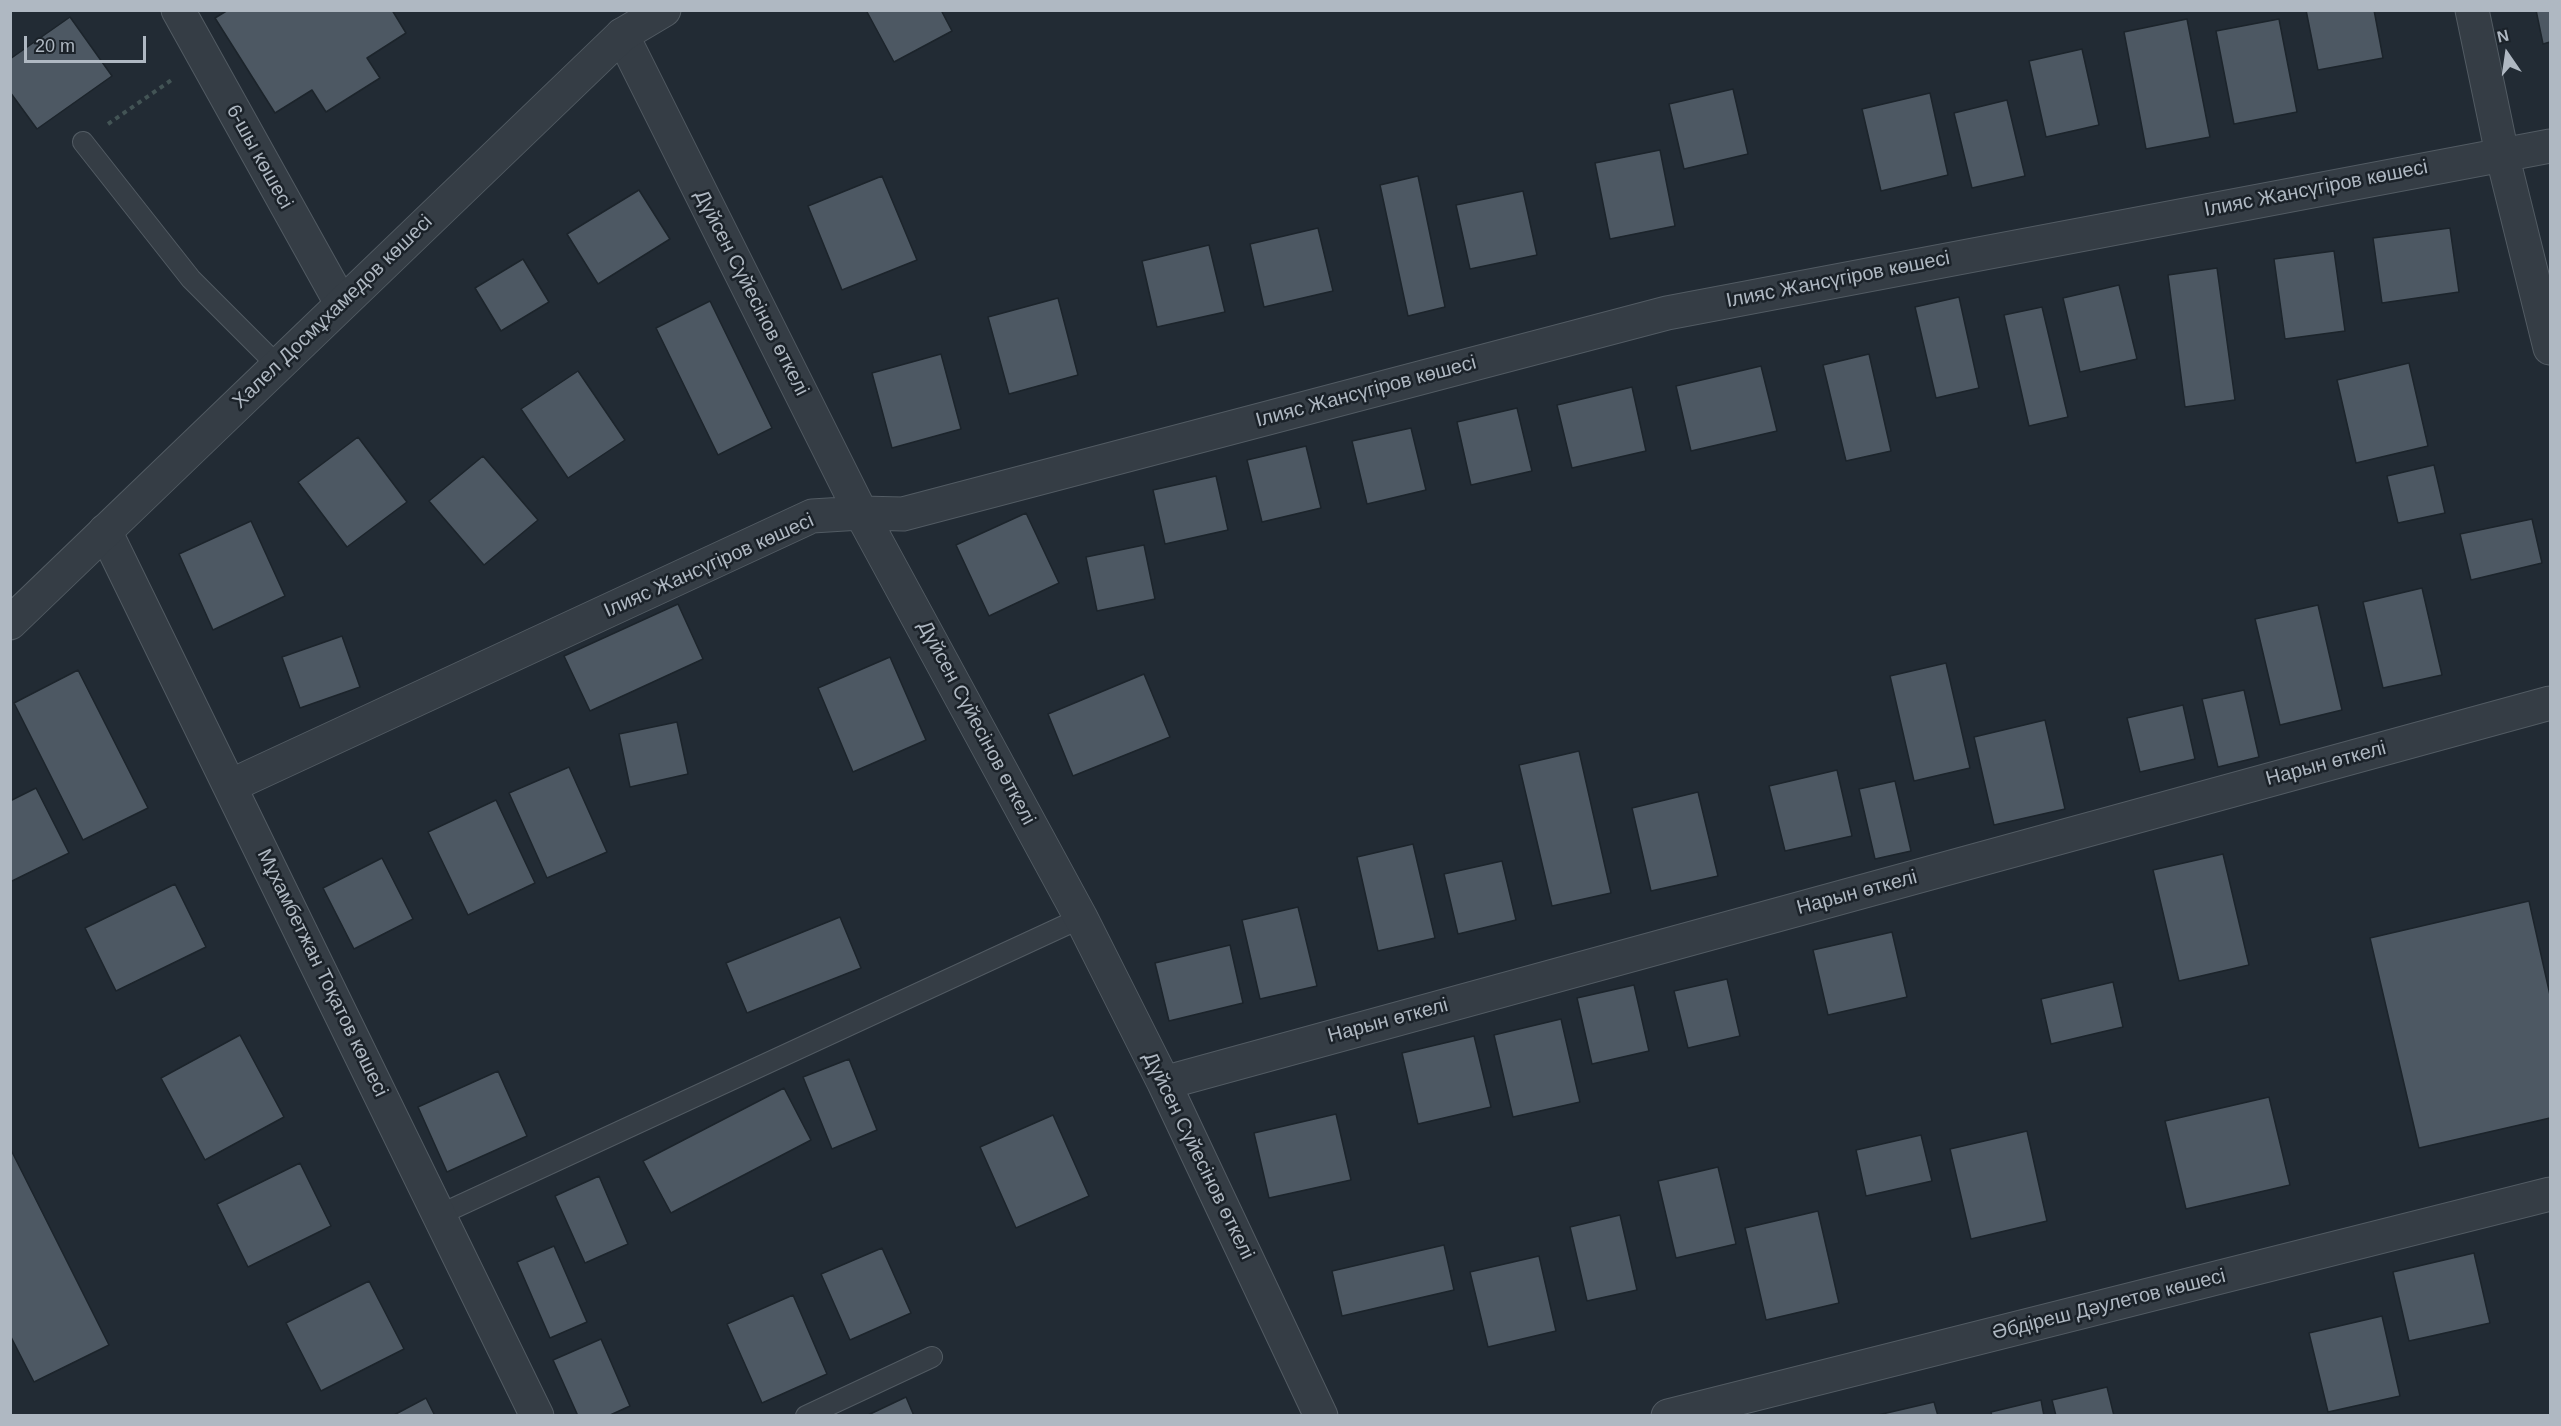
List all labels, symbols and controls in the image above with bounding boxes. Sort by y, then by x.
scale bar [27,24,148,62]
north arrow [2477,24,2537,84]
text: N [2495,26,2510,46]
text: 20 m [35,36,75,56]
street label: 6-шы көшесі [221,101,297,213]
street label: Ілияс Жансүгіров көшесі [2202,156,2430,222]
street label: Дүйсен Сүйесінов өткелі [689,186,813,400]
street label: Халел Досмұхамедов көшесі [228,210,438,414]
street label: Ілияс Жансүгіров көшесі [1724,247,1952,313]
street label: Ілияс Жансүгіров көшесі [1253,351,1479,433]
street label: Ілияс Жансүгіров көшесі [600,509,818,623]
street label: Дүйсен Сүйесінов өткелі [912,617,1040,829]
street label: Нарын өткелі [2263,736,2389,792]
street label: Мұхамбетжан Тоқатов көшесі [251,845,393,1101]
street label: Нарын өткелі [1794,865,1920,921]
street label: Нарын өткелі [1325,993,1451,1049]
street label: Дүйсен Сүйесінов өткелі [1137,1048,1259,1264]
street label: Әбдіреш Дәулетов көшесі [1990,1264,2228,1346]

